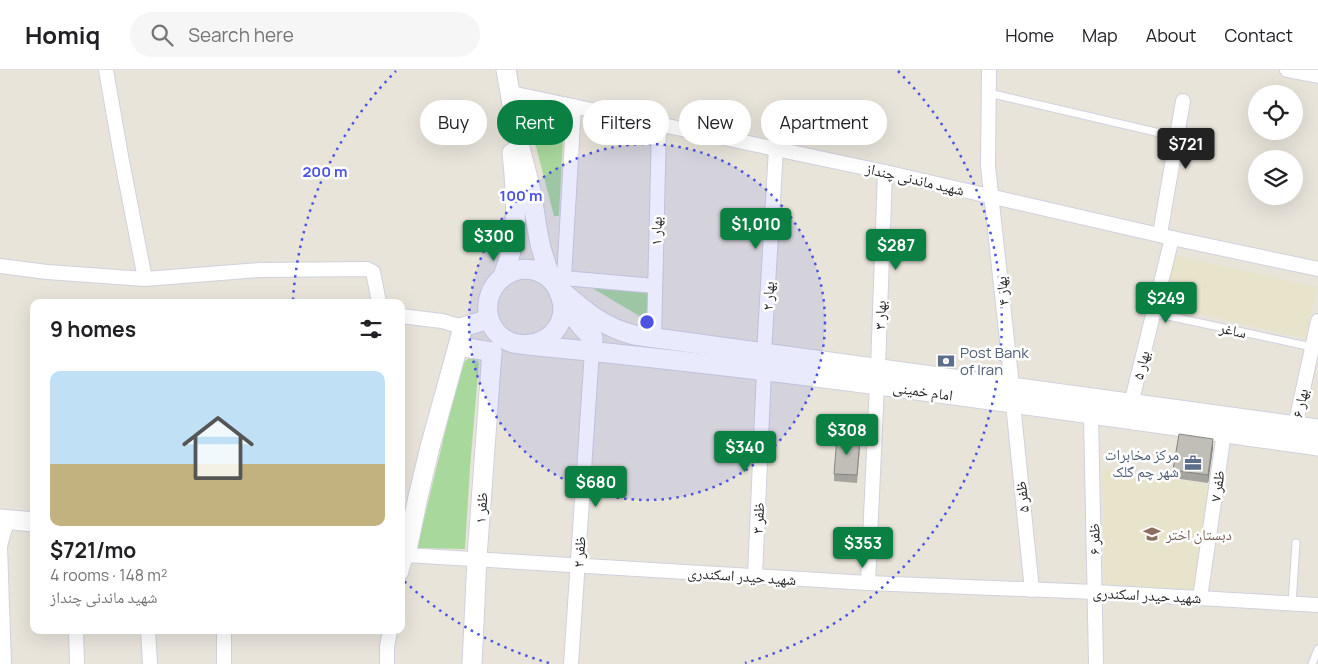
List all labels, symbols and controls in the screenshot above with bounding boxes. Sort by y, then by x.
search box [130,12,480,57]
text: Homiq [25,18,100,51]
icon: search [148,21,176,49]
text: Search here [188,22,294,48]
text: Home [1005,23,1054,47]
text: Map [1082,23,1118,47]
text: About [1146,23,1196,47]
text: Contact [1224,23,1293,47]
map controls [1248,85,1303,205]
button: locate [1248,85,1303,140]
chip: Buy [420,100,487,145]
chip: Rent [497,100,573,145]
chip: Filters [583,100,669,145]
chip: New [679,100,751,145]
chip: Apartment [761,100,887,145]
pin: $721 [1156,128,1216,170]
text: $721 [1168,133,1204,155]
button: layers [1248,150,1303,205]
street label: شهید ماندنی چنداز [863,157,967,201]
text: 200 m [302,161,348,182]
text: 100 m [500,185,542,206]
pin: $1,010 [715,208,797,250]
text: $1,010 [731,213,781,235]
street label: بهار ۱ [645,216,667,246]
pin: $300 [464,220,524,262]
text: $300 [474,225,514,247]
pin: $287 [866,228,926,271]
text: $287 [877,234,915,256]
street label: بهار ۴ [990,275,1014,307]
street label: بهار ۲ [757,281,779,311]
pin: $249 [1136,282,1196,324]
text: $249 [1147,287,1185,309]
street label: بهار ۳ [869,300,891,330]
centre of rings [638,313,656,331]
text: 9 homes [50,315,136,343]
icon: filters [357,315,385,343]
street label: ساغر [1216,317,1249,343]
place label: Post Bank of Iran [960,342,1029,380]
street label: بهار ۵ [1127,348,1155,382]
bank icon: Post Bank of Iran [936,351,956,371]
street label: امام خمینی [892,376,954,406]
street label: بهار ۶ [1287,387,1313,419]
icon: home [173,403,263,493]
pin: $308 [817,414,877,456]
text: $308 [827,419,867,441]
pin: $340 [715,430,775,473]
text: $340 [725,436,765,458]
place label: مرکز مخابرات شهر چم گلک [1105,444,1179,482]
office icon: مرکز مخابرات شهر چم گلک [1183,453,1203,473]
pin: $680 [566,466,626,508]
street label: ظفر ۷ [1204,469,1230,503]
text: $680 [576,471,616,493]
street label: ظفر ۵ [1010,480,1034,514]
street label: ظفر ۱ [469,491,493,524]
street label: ظفر ۳ [747,502,769,534]
street label: ظفر ۶ [1083,523,1105,555]
school or university icon: دبستان اختر [1142,524,1162,544]
place label: دبستان اختر [1165,524,1232,545]
pin: $353 [833,526,893,569]
text: $353 [844,532,882,554]
street label: ظفر ۲ [567,535,591,568]
text: $721/mo [50,536,136,564]
street label: شهید حیدر اسکندری [687,562,797,590]
text: 4 rooms · 148 m² [50,564,167,586]
street label: شهید حیدر اسکندری [1092,582,1202,608]
text: شهید ماندنی چنداز [50,586,158,608]

